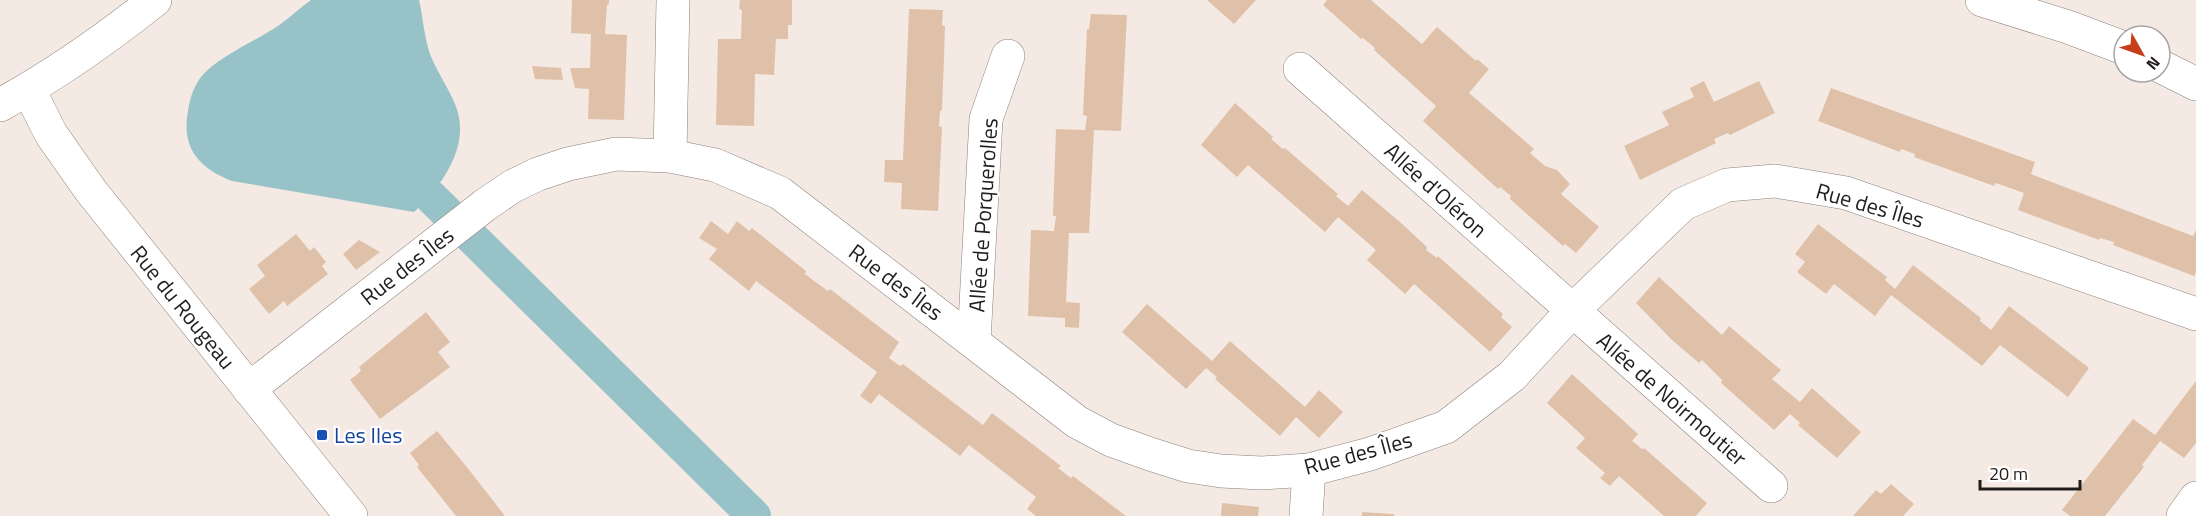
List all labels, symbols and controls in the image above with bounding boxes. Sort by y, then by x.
north arrow [2112,24,2172,84]
text: N [2141,52,2166,76]
street label: Allée de Porquerolles [959,117,1007,313]
street label: Allée d'Oléron [1377,135,1495,245]
street label: Rue des Îles [1812,173,1928,237]
street label: Rue des Îles [353,219,461,313]
street label: Rue des Îles [842,235,950,329]
street label: Rue du Rougeau [122,238,244,376]
street label: Allée de Noirmoutier [1589,324,1755,474]
place label: Les Iles [334,418,402,452]
street label: Rue des Îles [1300,422,1416,484]
marker: Les Iles [315,428,329,442]
scale bar [1980,453,2080,491]
text: 20 m [1989,460,2028,487]

